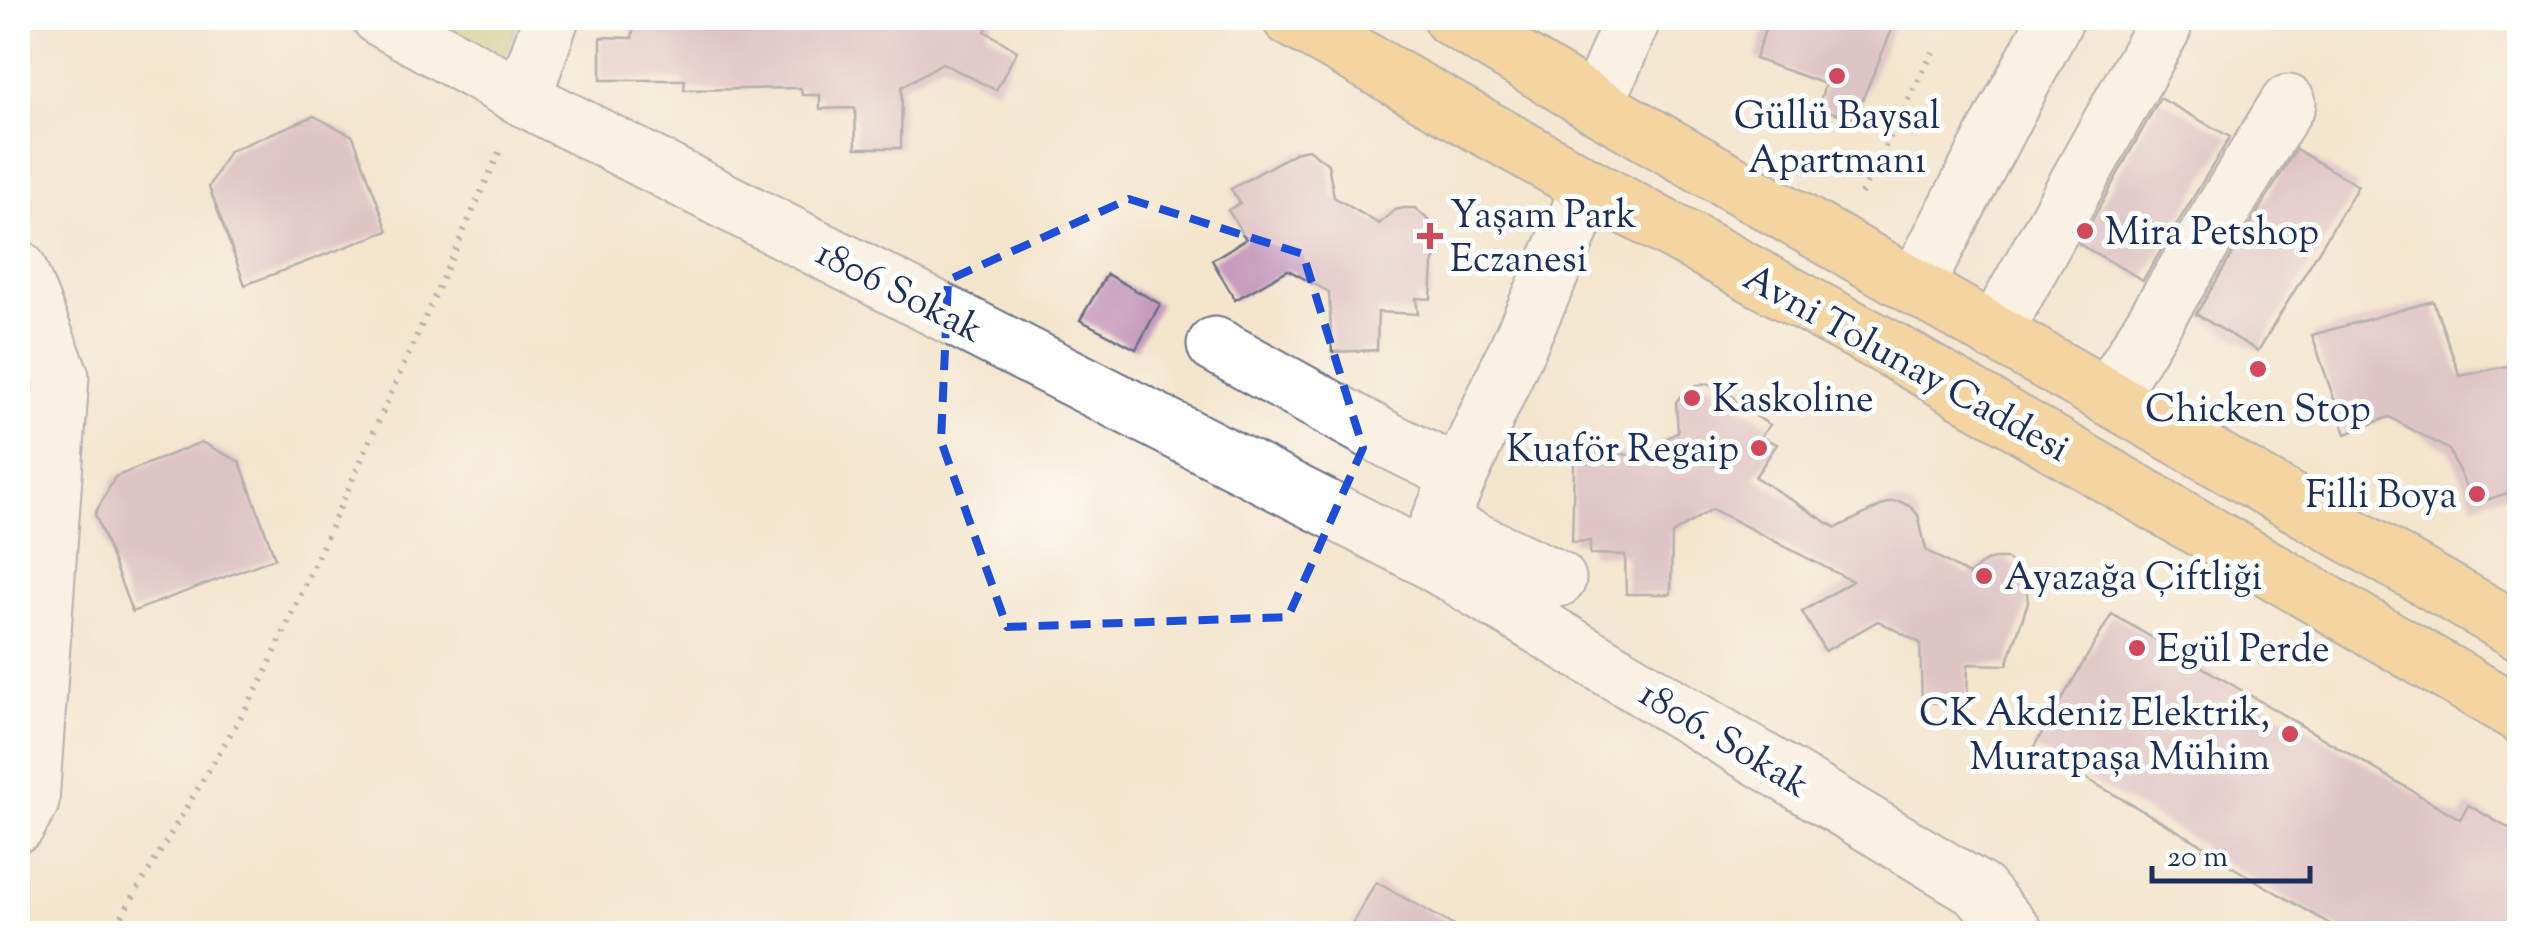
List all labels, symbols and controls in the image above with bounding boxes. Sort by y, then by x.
marker: Güllü Baysal Apartmanı [1826,65,1848,87]
place label: Güllü Baysal Apartmanı [1734,92,1940,190]
place label: Yaşam Park Eczanesi [1450,191,1637,289]
place label: Mira Petshop [2105,208,2319,262]
marker: Mira Petshop [2074,220,2096,242]
marker: Yaşam Park Eczanesi [1419,225,1441,247]
street label: 1806 Sokak [805,228,991,359]
street label: Avni Tolunay Caddesi [1732,253,2078,478]
marker: Chicken Stop [2247,358,2269,380]
place label: Kaskoline [1712,375,1874,429]
place label: Chicken Stop [2145,385,2371,439]
marker: Kaskoline [1681,387,1703,409]
place label: Kuaför Regaip [1506,425,1739,479]
marker: Kuaför Regaip [1748,437,1770,459]
place label: Filli Boya [2306,471,2457,525]
marker: Filli Boya [2466,483,2488,505]
place label: Ayazağa Çiftliği [2004,553,2262,607]
marker: Ayazağa Çiftliği [1973,565,1995,587]
place label: Egül Perde [2157,625,2330,679]
marker: Egül Perde [2126,637,2148,659]
street label: 1806. Sokak [1628,669,1819,814]
place label: CK Akdeniz Elektrik, Muratpaşa Mühim [1919,689,2270,787]
marker: CK Akdeniz Elektrik, Muratpaşa Mühim [2279,723,2301,745]
scale bar [2152,821,2310,883]
text: 20 m [2167,837,2228,880]

